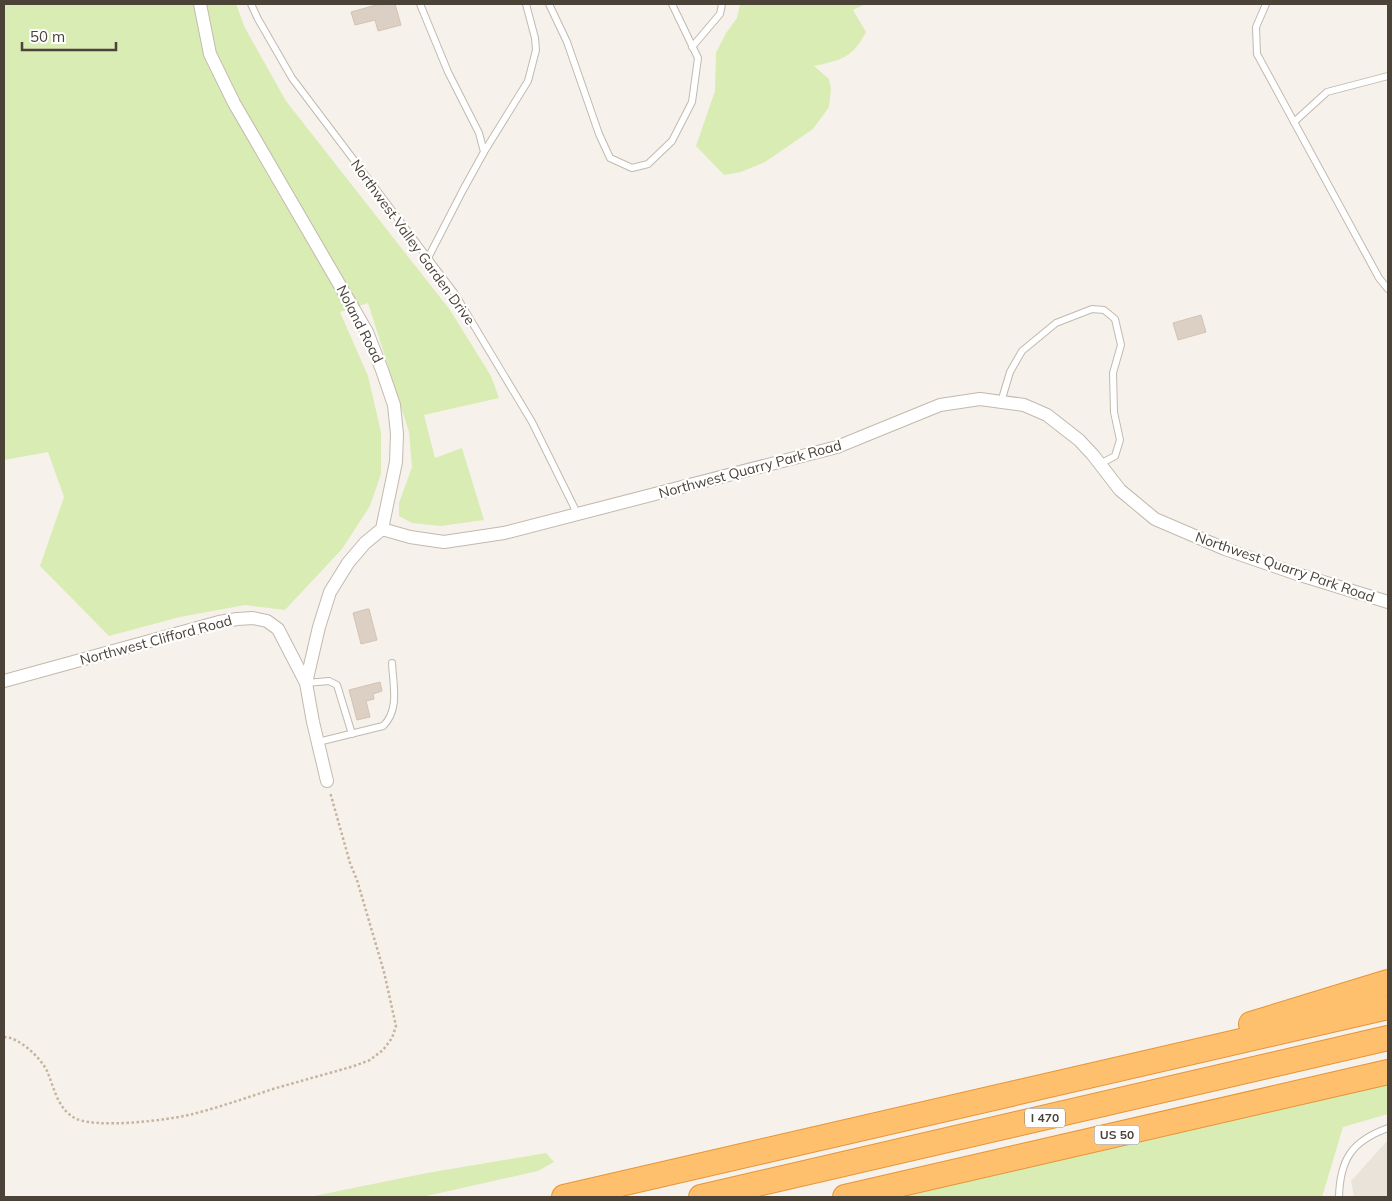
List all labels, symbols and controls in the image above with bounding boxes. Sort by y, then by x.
scale bar [22,20,116,52]
text: 50 m [30,27,65,46]
street label: Northwest Valley Garden Drive [347,156,479,328]
street label: Noland Road [333,282,387,366]
street label: Northwest Quarry Park Road [657,436,843,502]
street label: Northwest Quarry Park Road [1193,528,1377,606]
street label: Northwest Clifford Road [78,611,234,669]
road number: I 470 [1025,1108,1065,1128]
road number: US 50 [1094,1126,1140,1144]

